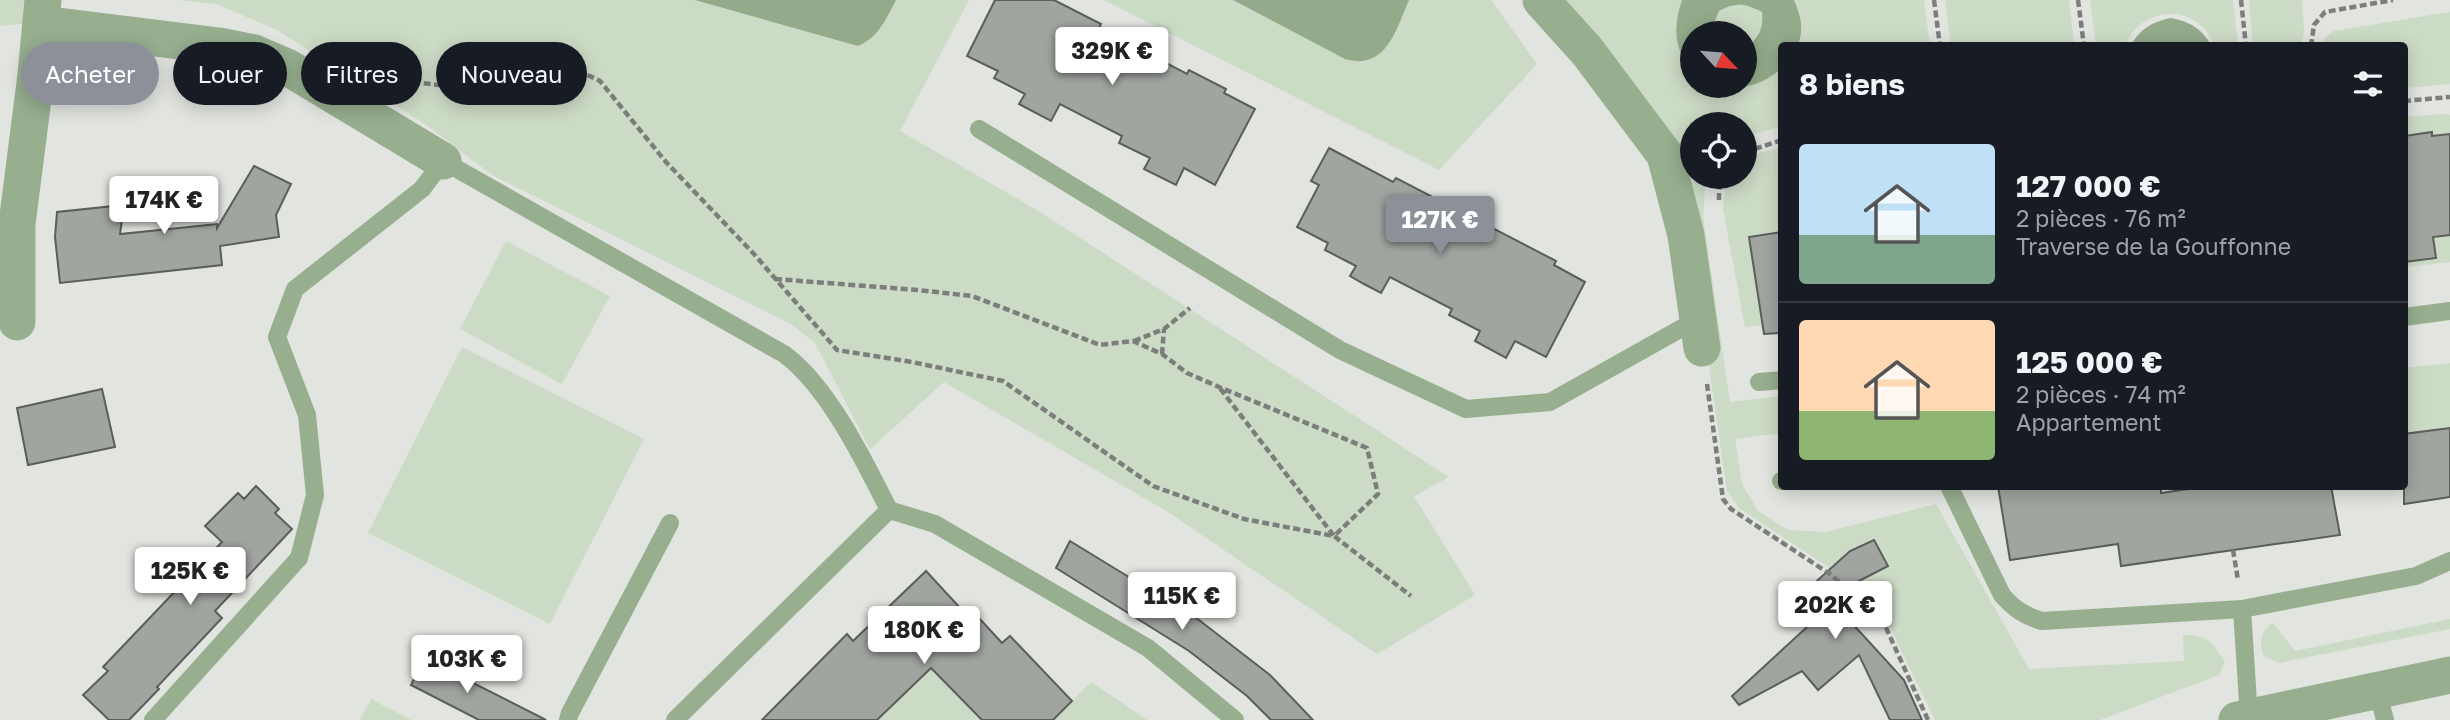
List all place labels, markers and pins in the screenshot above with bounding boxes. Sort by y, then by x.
pin: 329K € [1055,28,1169,87]
pin: 174K € [107,176,221,236]
pin: 127K € [1383,196,1497,256]
pin: 125K € [133,548,247,607]
pin: 115K € [1125,572,1239,632]
pin: 202K € [1778,582,1892,641]
pin: 180K € [867,606,981,666]
pin: 103K € [410,636,524,695]

